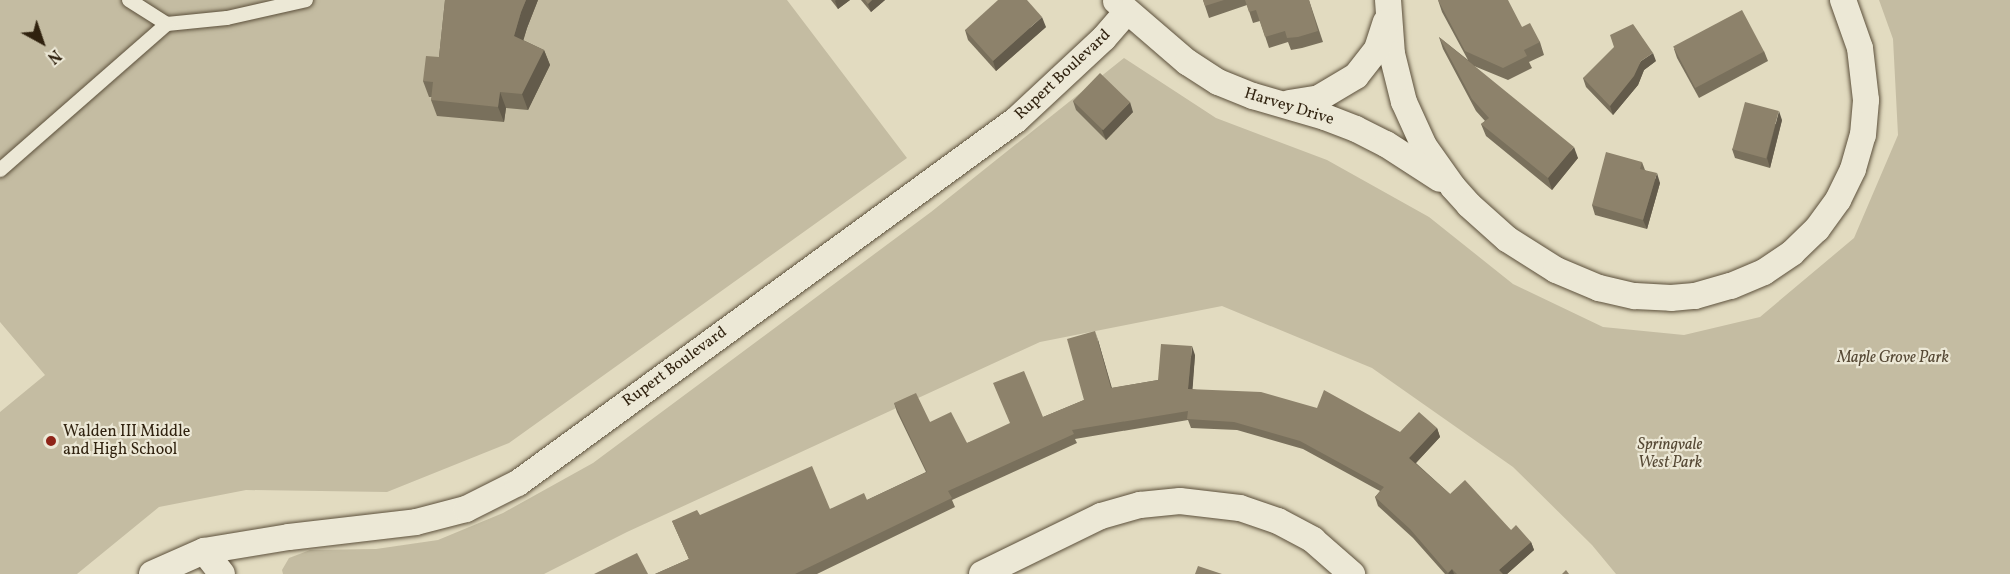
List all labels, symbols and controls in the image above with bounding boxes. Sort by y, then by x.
north arrow [12,12,72,72]
street label: Rupert Boulevard [1011,26,1115,124]
text: N [42,44,65,68]
street label: Harvey Drive [1242,84,1336,130]
street label: Rupert Boulevard [619,323,731,411]
park label: Maple Grove Park [1837,348,1949,368]
place label: Walden III Middle and High School [63,422,190,460]
marker: Walden III Middle and High School [44,434,58,448]
park label: Springvale West Park [1638,435,1702,473]

